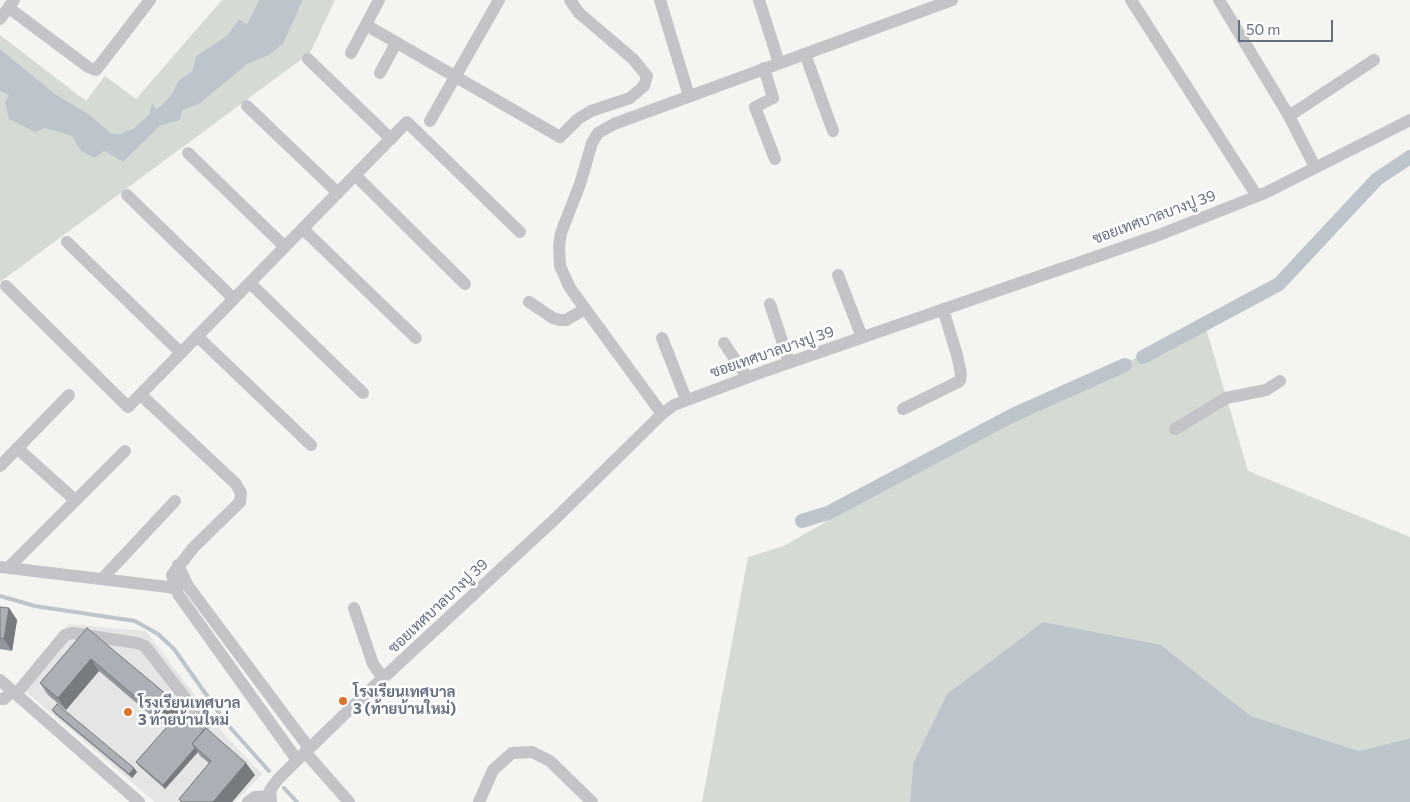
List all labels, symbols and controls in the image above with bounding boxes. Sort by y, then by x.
scale bar [1240,10,1335,42]
text: 50 m [1246,20,1280,38]
street label: ซอยเทศบาลบางปู 39 [1090,186,1218,248]
street label: ซอยเทศบาลบางปู 39 [708,322,836,382]
street label: ซอยเทศบาลบางปู 39 [384,555,492,657]
place label: โรงเรียนเทศบาล 3 (ท้ายบ้านใหม่) [353,683,456,718]
place label: โรงเรียนเทศบาล 3 ท้ายบ้านใหม่ [138,694,241,729]
marker: โรงเรียนเทศบาล 3 (ท้ายบ้านใหม่) [337,695,349,707]
marker: โรงเรียนเทศบาล 3 ท้ายบ้านใหม่ [122,706,134,718]

